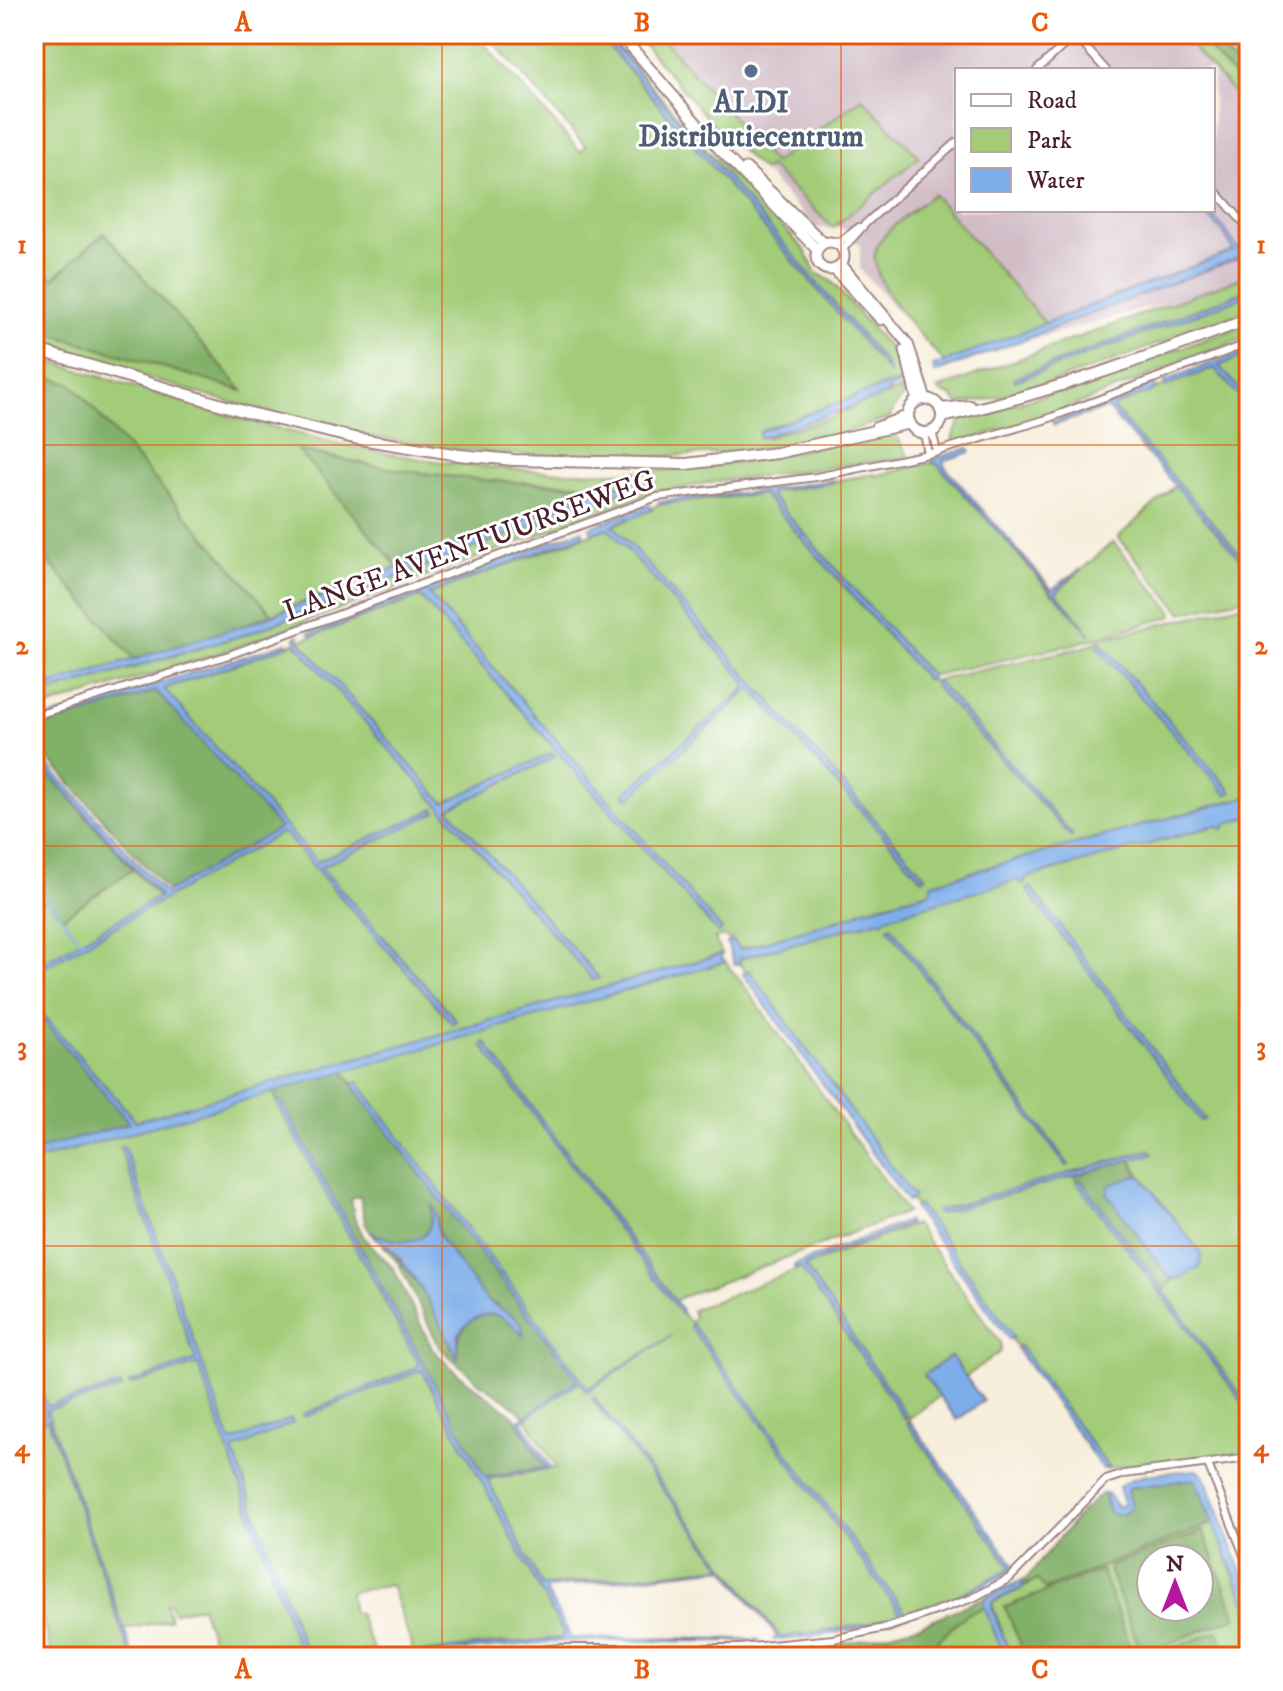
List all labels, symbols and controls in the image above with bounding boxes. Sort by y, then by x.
text: A [234,7,253,40]
text: B [634,7,650,40]
text: C [1031,7,1049,40]
marker: ALDI Distributiecentrum [742,62,760,80]
legend [955,68,1215,212]
place label: ALDI Distributiecentrum [638,85,864,156]
text: Road [1027,86,1077,116]
text: Park [1027,126,1072,156]
text: Water [1026,166,1084,196]
text: 1 [17,229,27,262]
text: 1 [1256,229,1266,262]
street label: LANGE AVENTUURSEWEG [279,462,661,631]
text: 2 [16,630,30,663]
text: 2 [1255,630,1269,663]
text: 3 [17,1031,27,1064]
text: 3 [1256,1031,1266,1064]
text: 4 [15,1432,31,1465]
text: 4 [1254,1432,1270,1465]
north arrow [1135,1543,1215,1623]
text: N [1166,1551,1184,1578]
text: A [234,1654,253,1687]
text: B [634,1654,650,1687]
text: C [1031,1654,1049,1687]

